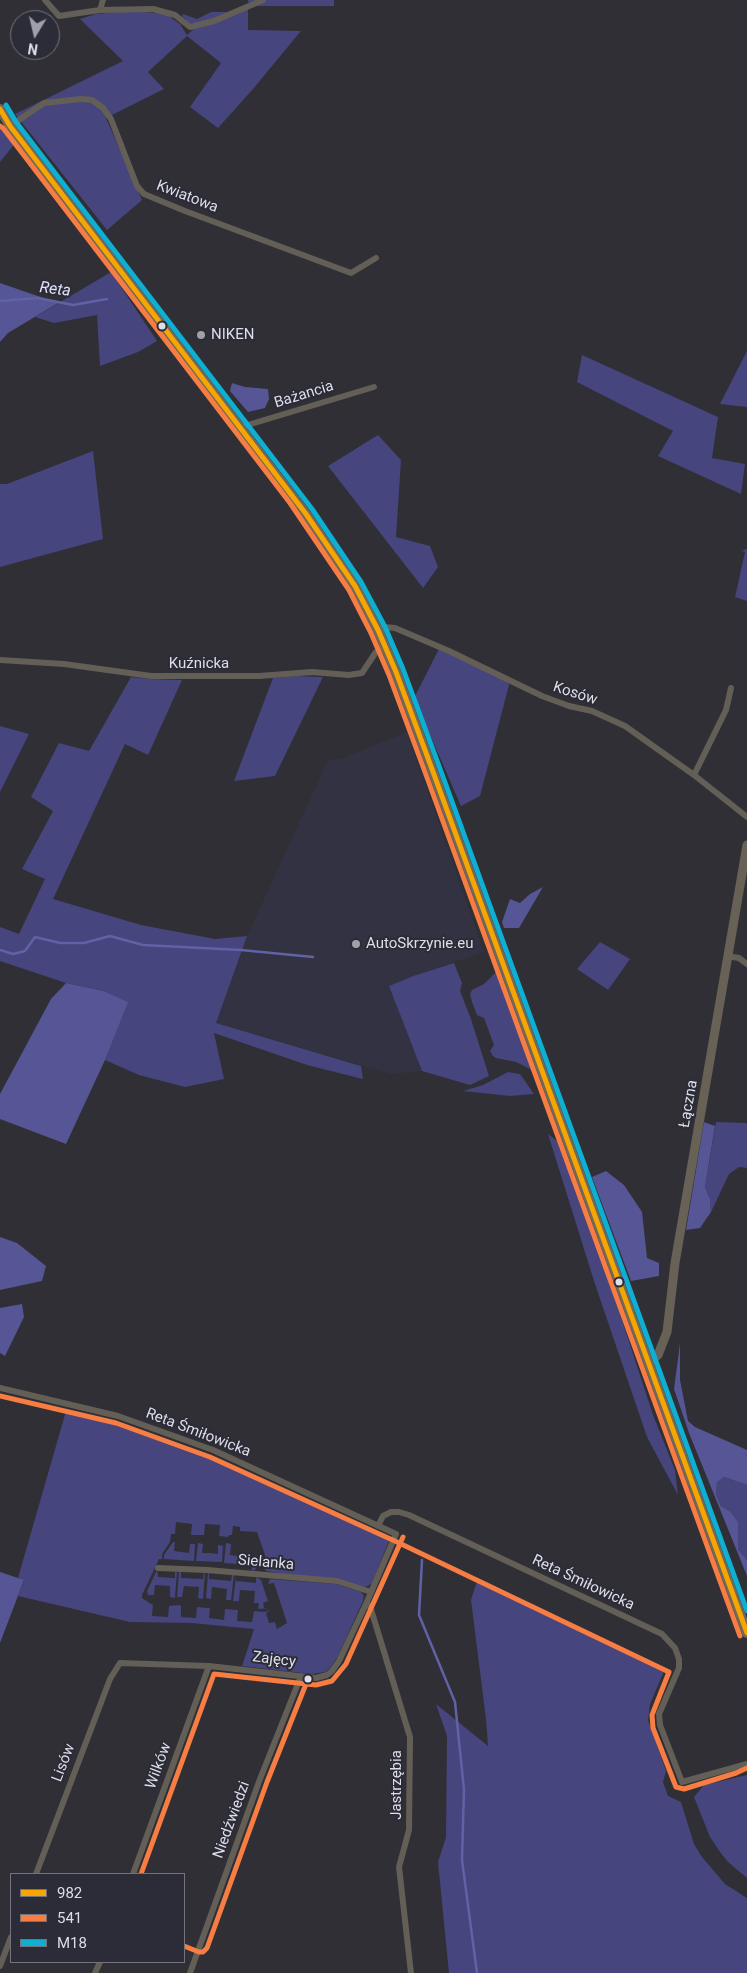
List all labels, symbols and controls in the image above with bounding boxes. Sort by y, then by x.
north arrow [10,10,60,60]
text: N [27,40,39,58]
street label: Kwiatowa [154,177,220,217]
water label: Reta [38,279,72,301]
unlabelled marker [157,321,167,331]
place label: NIKEN [211,326,254,344]
marker: NIKEN [195,329,207,341]
street label: Bażancia [272,377,336,413]
street label: Kuźnicka [169,655,229,673]
street label: Kosów [551,678,599,710]
place label: AutoSkrzynie.eu [366,935,473,953]
marker: AutoSkrzynie.eu [350,938,362,950]
street label: Łączna [676,1079,702,1129]
unlabelled marker [614,1277,624,1287]
street label: Reta Śmiłowicka [143,1405,253,1461]
street label: Reta Śmiłowicka [529,1551,637,1615]
street label: Sielanka [237,1552,295,1574]
street label: Zajęcy [251,1648,297,1672]
unlabelled marker [303,1674,313,1684]
street label: Wilków [142,1740,176,1792]
street label: Lisów [49,1741,79,1785]
street label: Jastrzębia [388,1750,406,1820]
street label: Niedźwiedzi [210,1779,254,1861]
legend [10,1873,185,1963]
text: 982 [57,1884,82,1902]
text: 541 [57,1909,82,1927]
text: M18 [57,1934,87,1952]

